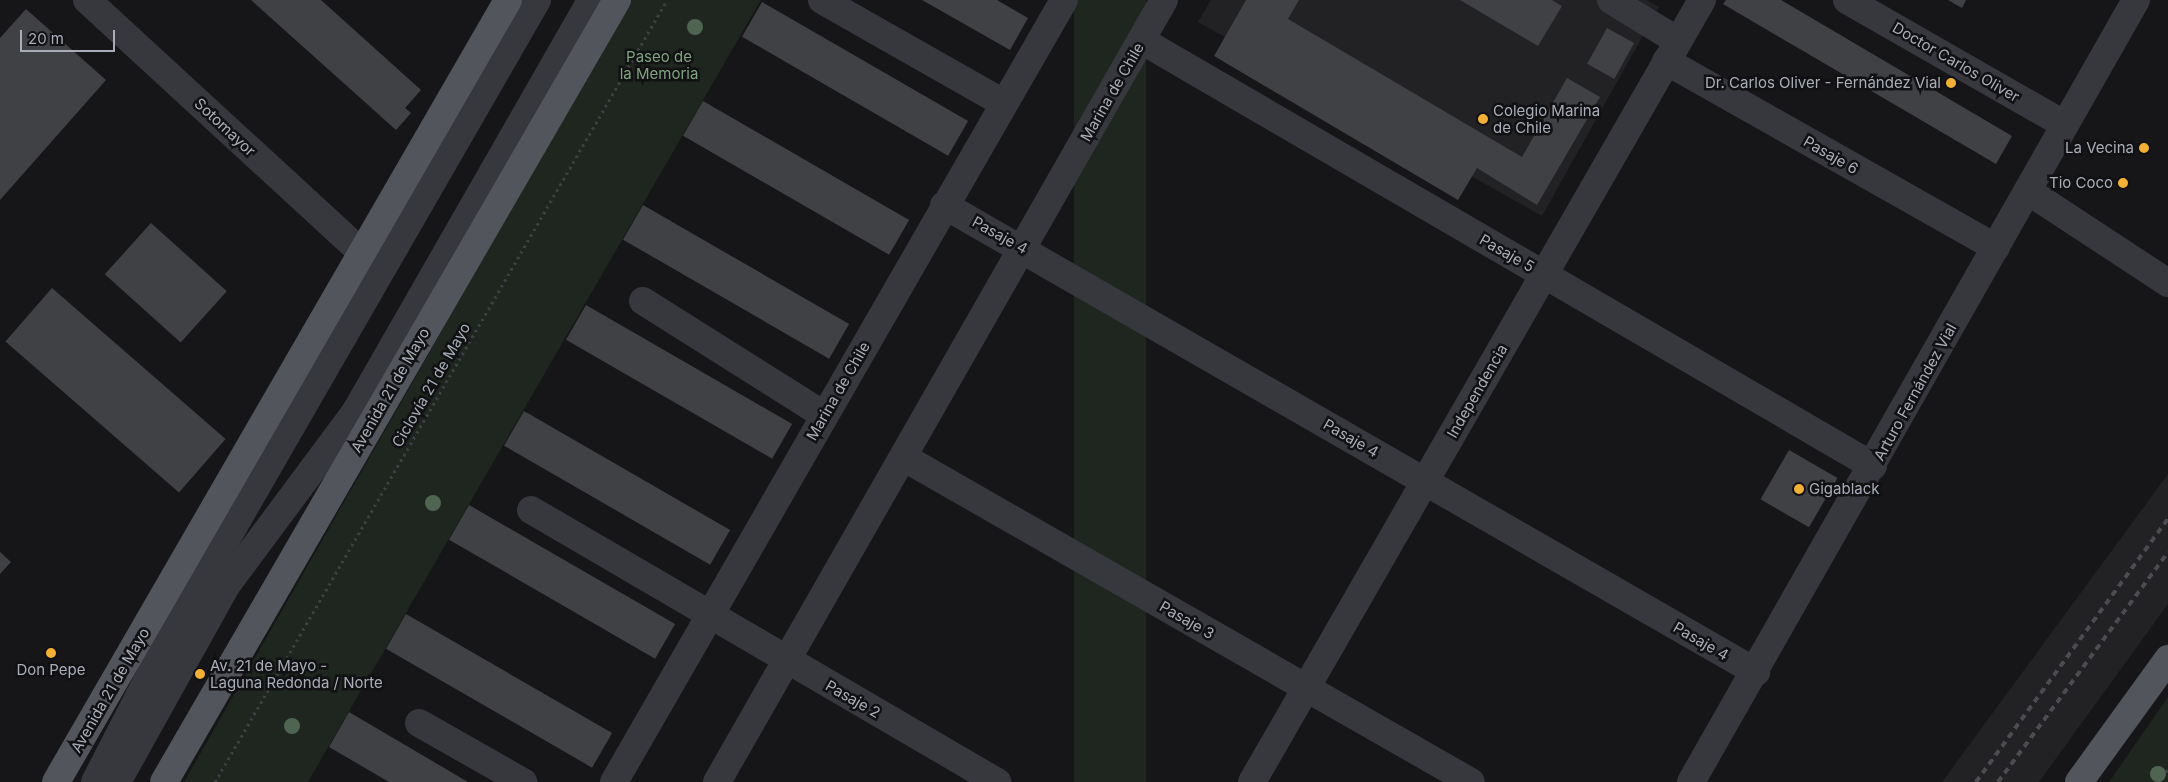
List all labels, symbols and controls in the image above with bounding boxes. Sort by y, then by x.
street label: Doctor Carlos Oliver [1889,18,2023,106]
scale bar [22,20,118,52]
text: 20 m [28,29,64,48]
street label: Marina de Chile [1076,39,1148,145]
park label: Paseo de la Memoria [620,47,698,82]
place label: Dr. Carlos Oliver - Fernández Vial [1705,74,1941,92]
marker: Dr. Carlos Oliver - Fernández Vial [1945,77,1957,89]
street label: Sotomayor [191,94,259,160]
place label: Colegio Marina de Chile [1493,101,1600,136]
marker: Colegio Marina de Chile [1477,113,1489,125]
street label: Pasaje 6 [1800,132,1862,178]
place label: La Vecina [2065,139,2134,157]
marker: La Vecina [2138,142,2150,154]
place label: Tio Coco [2049,174,2113,192]
marker: Tio Coco [2117,177,2129,189]
street label: Pasaje 4 [969,212,1031,258]
street label: Pasaje 5 [1476,230,1538,276]
street label: Ciclovía 21 de Mayo [388,320,474,450]
street label: Arturo Fernández Vial [1870,320,1960,464]
street label: Avenida 21 de Mayo [347,324,433,456]
street label: Marina de Chile [802,338,874,444]
street label: Independencia [1443,341,1511,441]
street label: Pasaje 4 [1320,415,1382,461]
place label: Gigablack [1809,480,1879,498]
marker: Gigablack [1793,483,1805,495]
street label: Pasaje 3 [1156,597,1218,643]
street label: Pasaje 4 [1670,618,1732,664]
street label: Avenida 21 de Mayo [67,624,153,756]
marker: Don Pepe [45,647,57,659]
place label: Av. 21 de Mayo - Laguna Redonda / Norte [210,656,383,691]
place label: Don Pepe [16,661,86,679]
marker: Av. 21 de Mayo - Laguna Redonda / Norte [194,668,206,680]
street label: Pasaje 2 [822,676,884,722]

